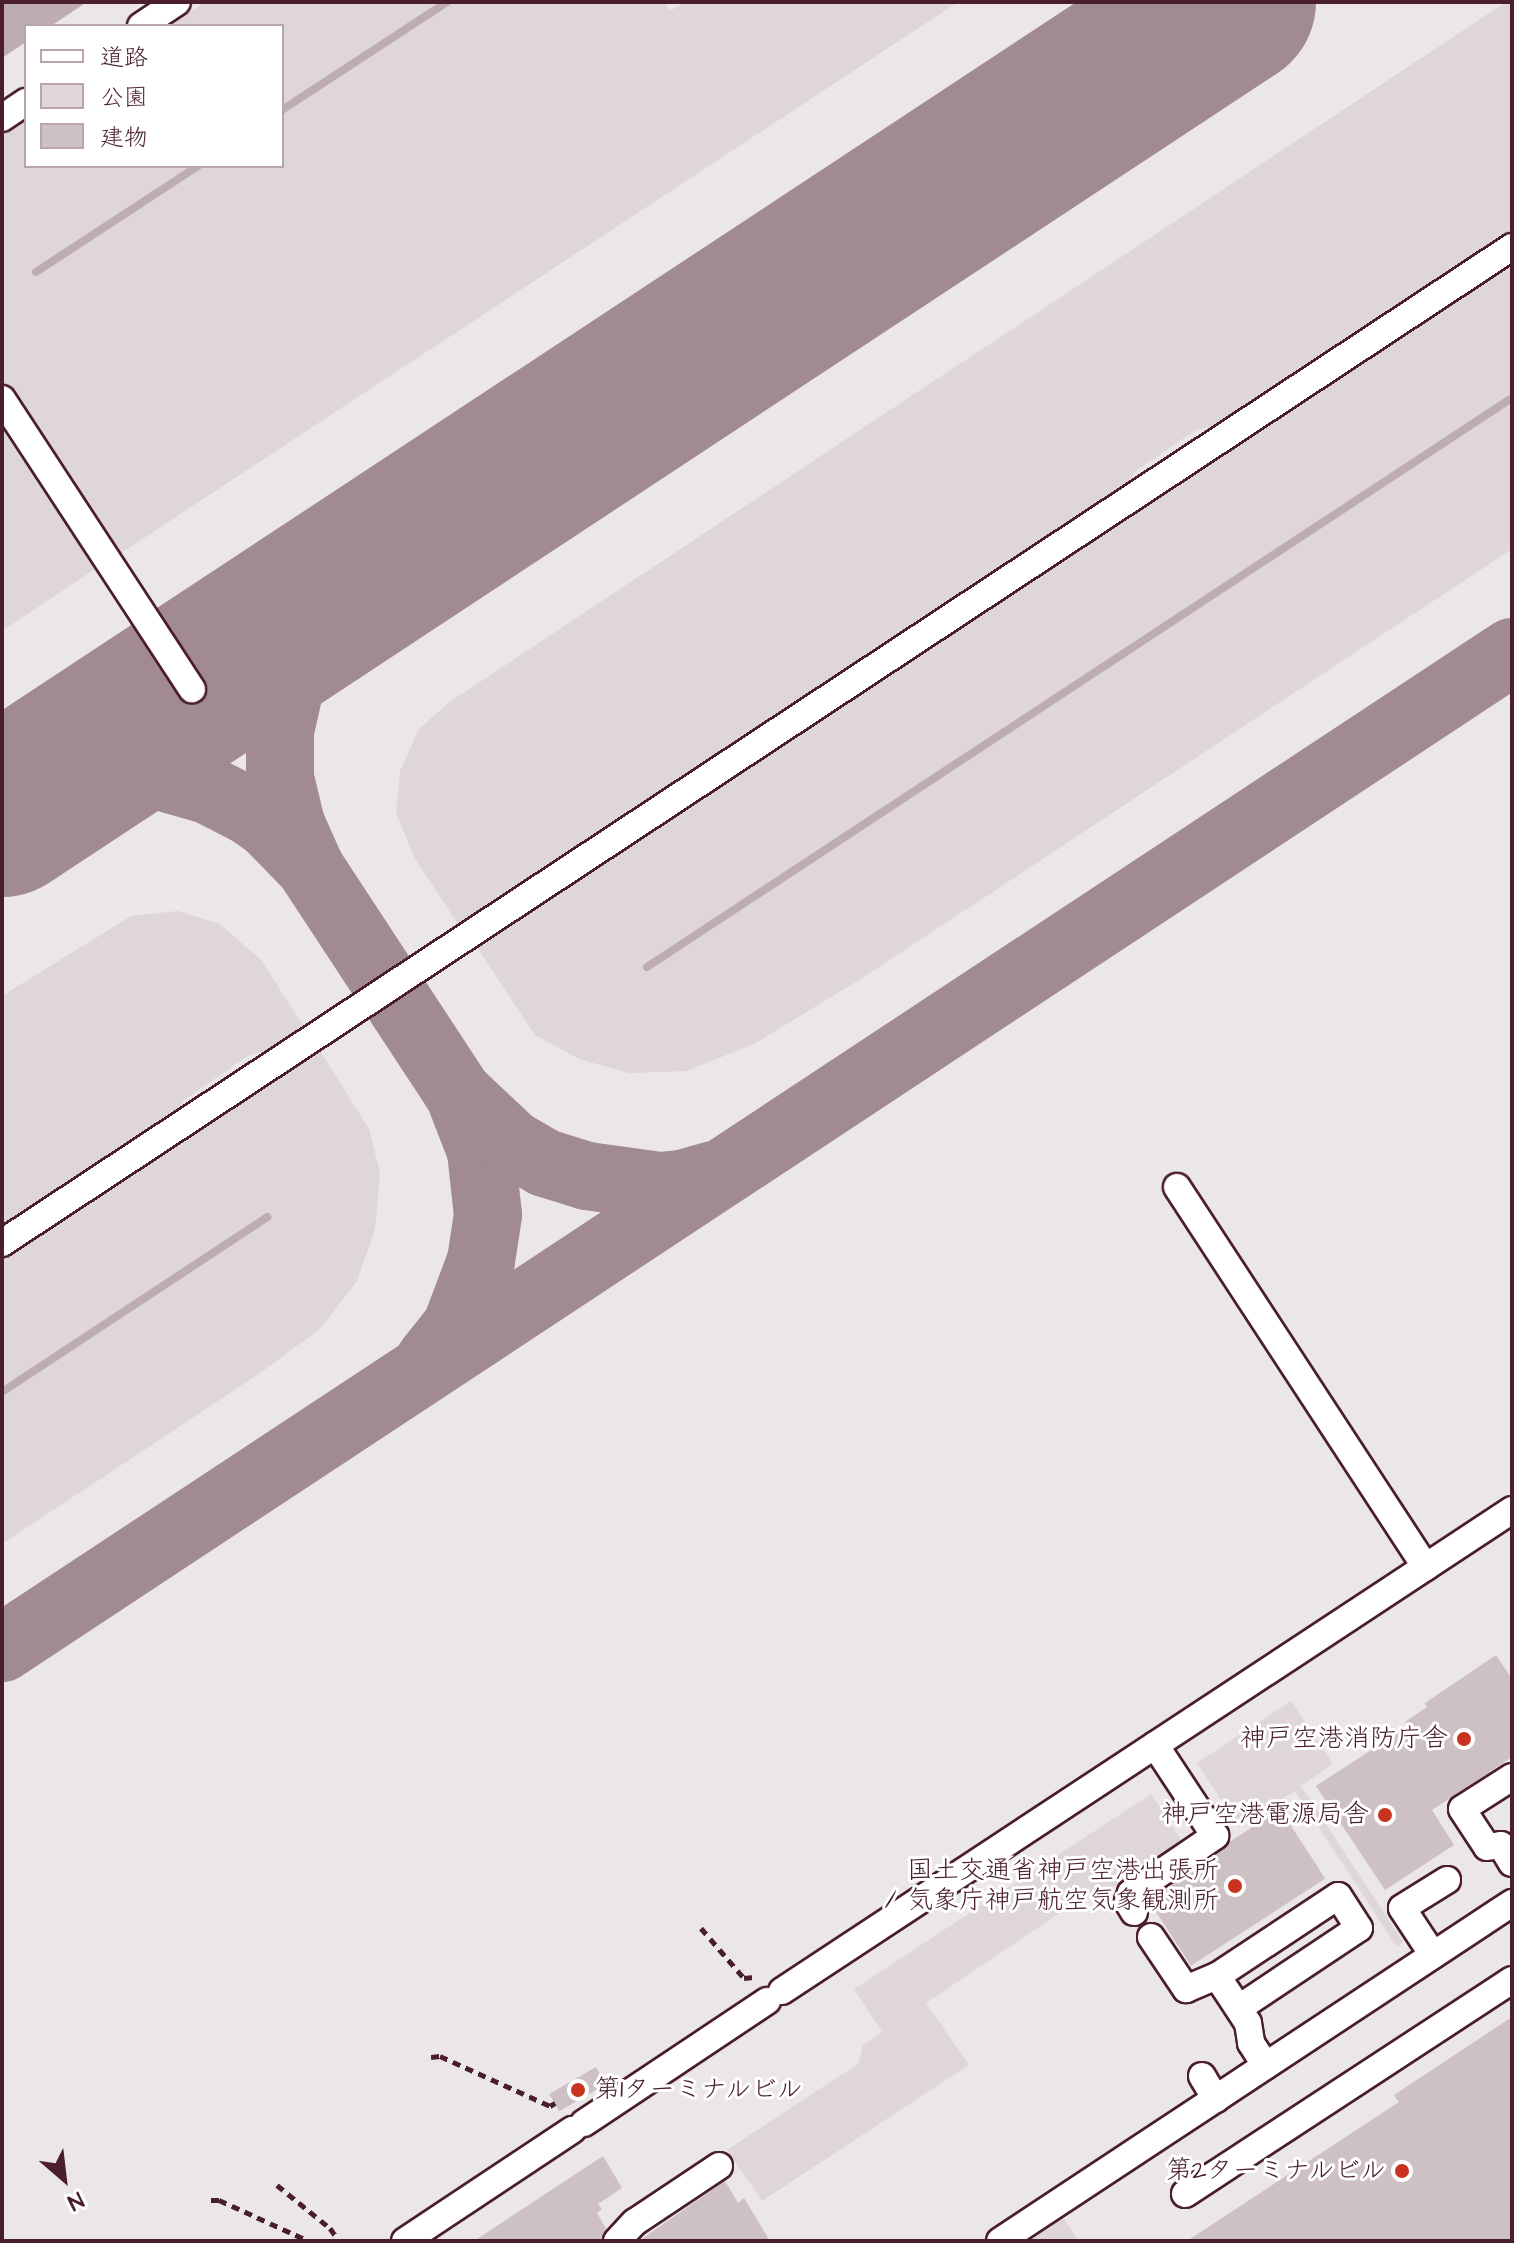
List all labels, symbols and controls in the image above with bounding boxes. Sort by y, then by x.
legend [24,24,284,168]
text: 道路 [100,41,148,75]
text: 公園 [100,81,148,115]
text: 建物 [100,121,148,155]
place label: 神戸空港消防庁舎 [1240,1723,1448,1755]
marker: 神戸空港消防庁舎 [1455,1730,1473,1748]
place label: 神戸空港電源局舎 [1161,1799,1369,1831]
marker: 神戸空港電源局舎 [1376,1806,1394,1824]
place label: 国土交通省神戸空港出張所 / 気象庁神戸航空気象観測所 [885,1855,1219,1916]
marker: 国土交通省神戸空港出張所 / 気象庁神戸航空気象観測所 [1226,1877,1244,1895]
place label: 第1ターミナルビル [594,2074,805,2106]
marker: 第1ターミナルビル [569,2081,587,2099]
north arrow [24,2139,104,2219]
place label: 第2ターミナルビル [1163,2155,1386,2187]
marker: 第2ターミナルビル [1393,2162,1411,2180]
text: N [62,2184,89,2218]

